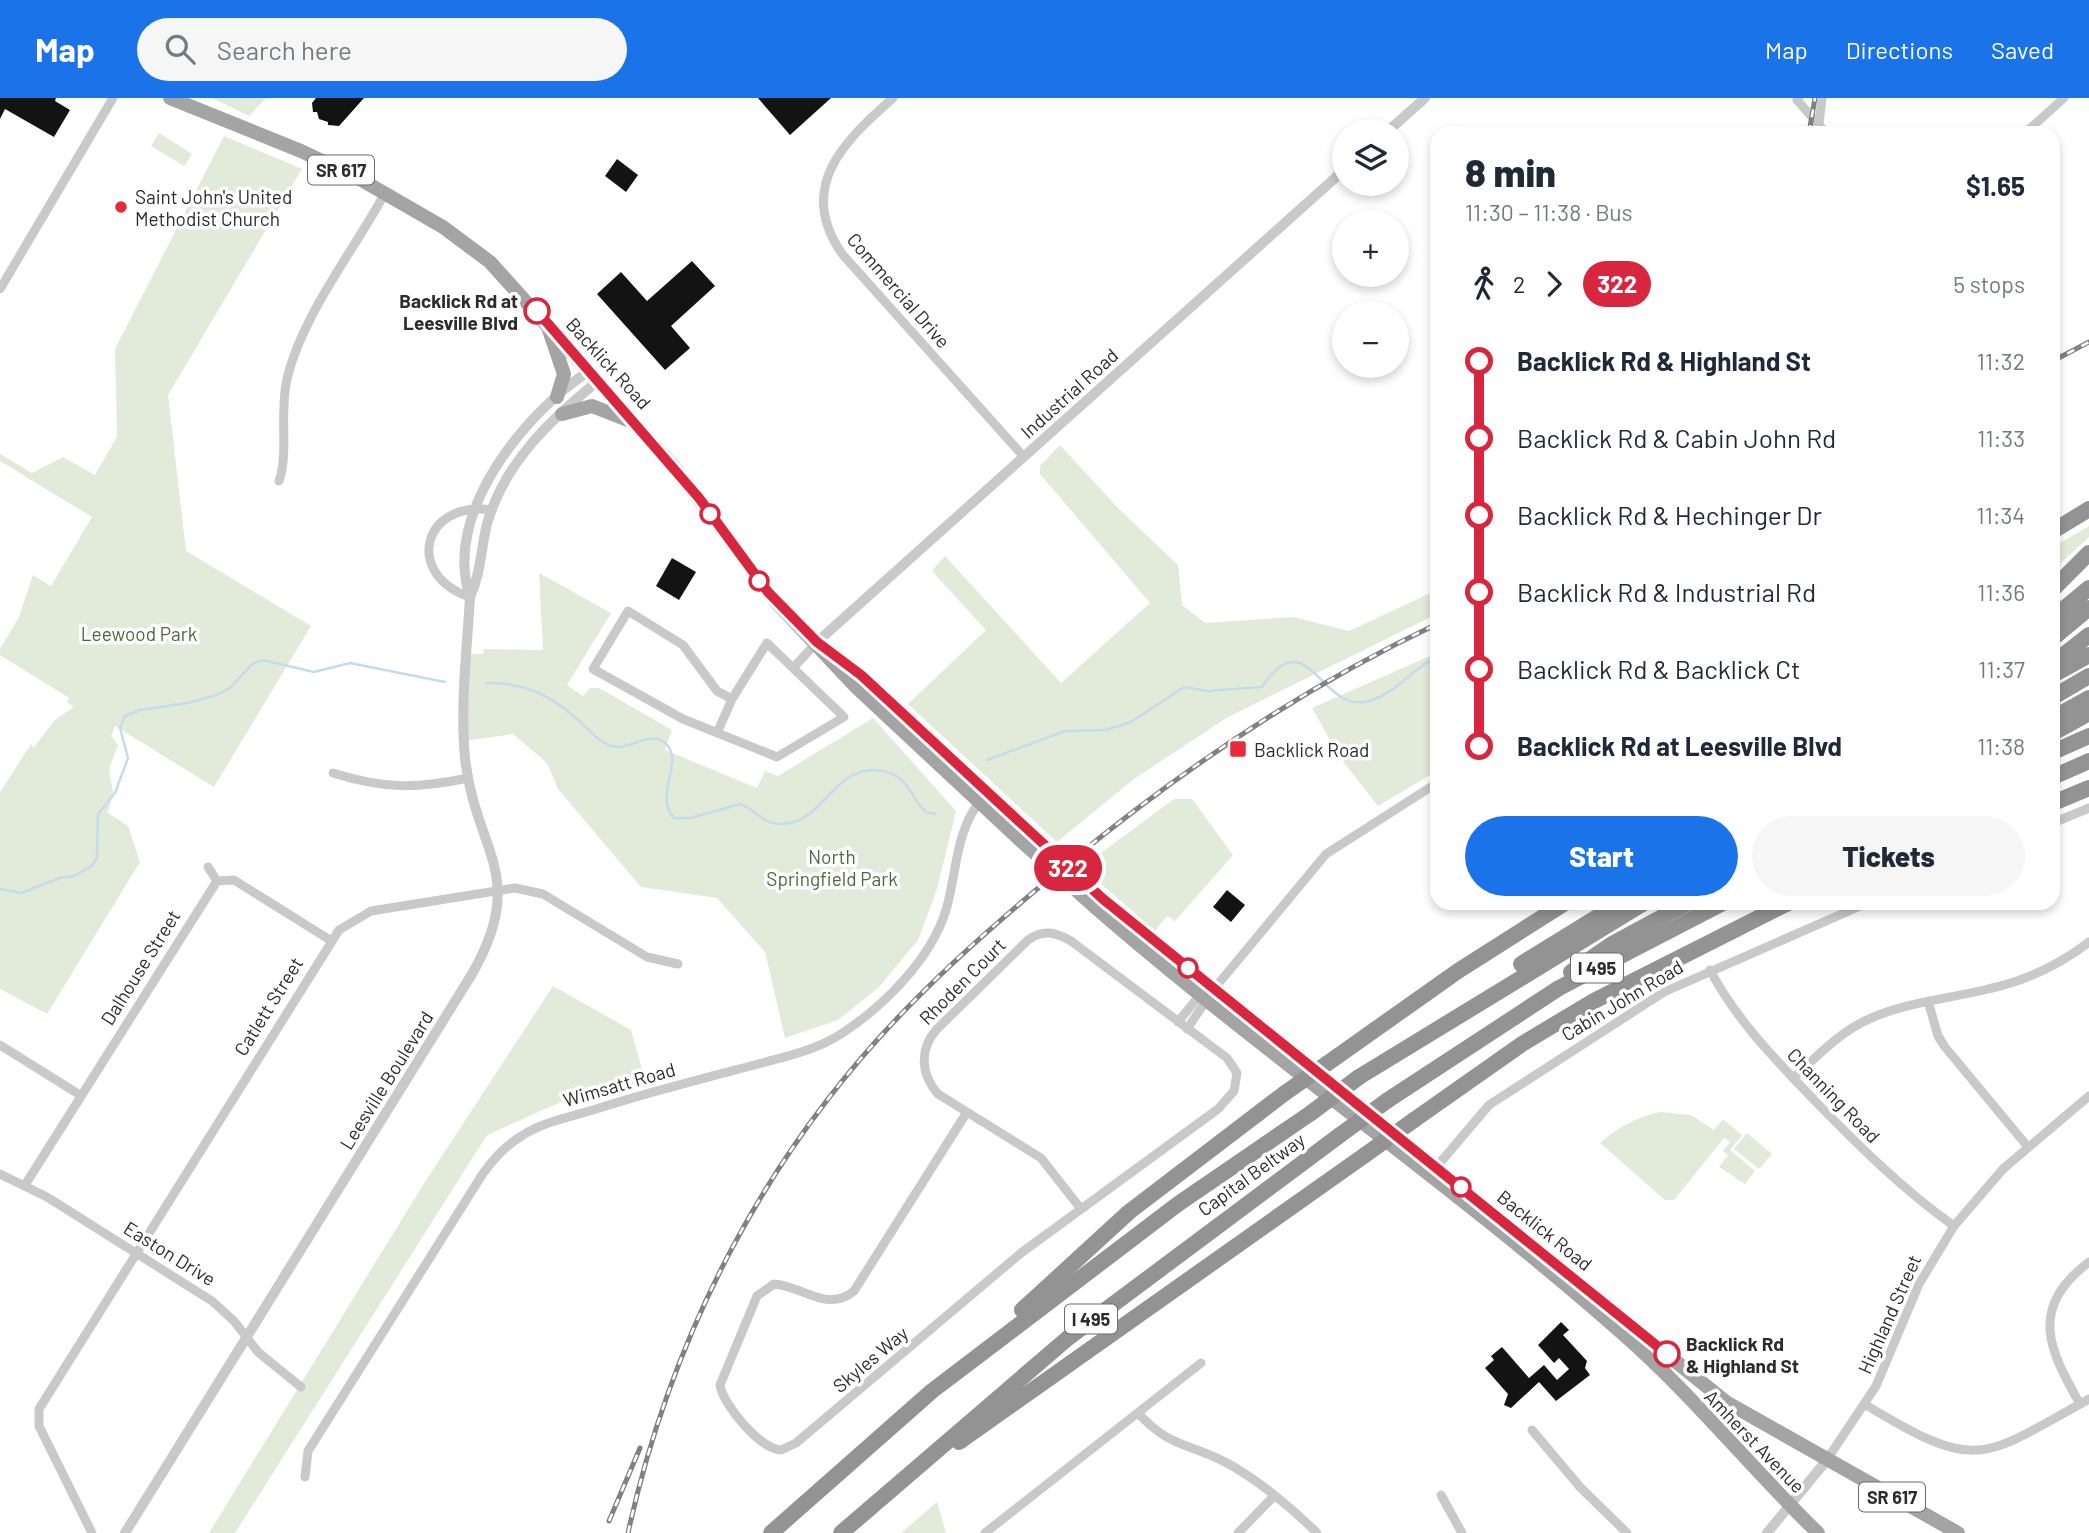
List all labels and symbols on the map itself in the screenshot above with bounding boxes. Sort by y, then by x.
road number: SR 617 [308,156,374,184]
place label: Saint John's United Methodist Church [135,185,292,230]
marker: Saint John's United Methodist Church [113,199,129,215]
street label: Commercial Drive [843,228,955,352]
place label: Backlick Rd at Leesville Blvd [399,289,518,334]
marker: Backlick Rd at Leesville Blvd [524,298,550,324]
street label: Backlick Road [562,312,656,414]
street label: Industrial Road [1015,343,1123,443]
unlabelled marker [700,504,720,524]
unlabelled marker [749,571,769,591]
park label: Leewood Park [81,622,197,645]
place label: Backlick Road [1254,738,1369,761]
marker: Backlick Road [1228,739,1248,759]
park label: North Springfield Park [766,845,898,890]
line badge: 322 [1028,845,1108,891]
street label: Dalhouse Street [95,905,185,1029]
street label: Rhoden Court [914,933,1010,1029]
street label: Catlett Street [229,952,307,1060]
road number: I 495 [1571,954,1623,982]
street label: Cabin John Road [1557,955,1687,1045]
unlabelled marker [1178,958,1198,978]
street label: Leesville Boulevard [334,1007,438,1153]
street label: Channing Road [1783,1043,1885,1147]
street label: Wimsatt Road [560,1057,678,1111]
street label: Capital Beltway [1193,1127,1309,1220]
unlabelled marker [1451,1177,1471,1197]
street label: Backlick Road [1493,1185,1597,1275]
street label: Easton Drive [120,1216,220,1290]
street label: Highland Street [1852,1251,1926,1377]
road number: I 495 [1065,1304,1117,1334]
street label: Skyles Way [828,1321,912,1397]
place label: Backlick Rd & Highland St [1686,1332,1799,1377]
marker: Backlick Rd & Highland St [1654,1341,1680,1367]
street label: Amherst Avenue [1700,1385,1810,1497]
road number: SR 617 [1859,1482,1925,1512]

